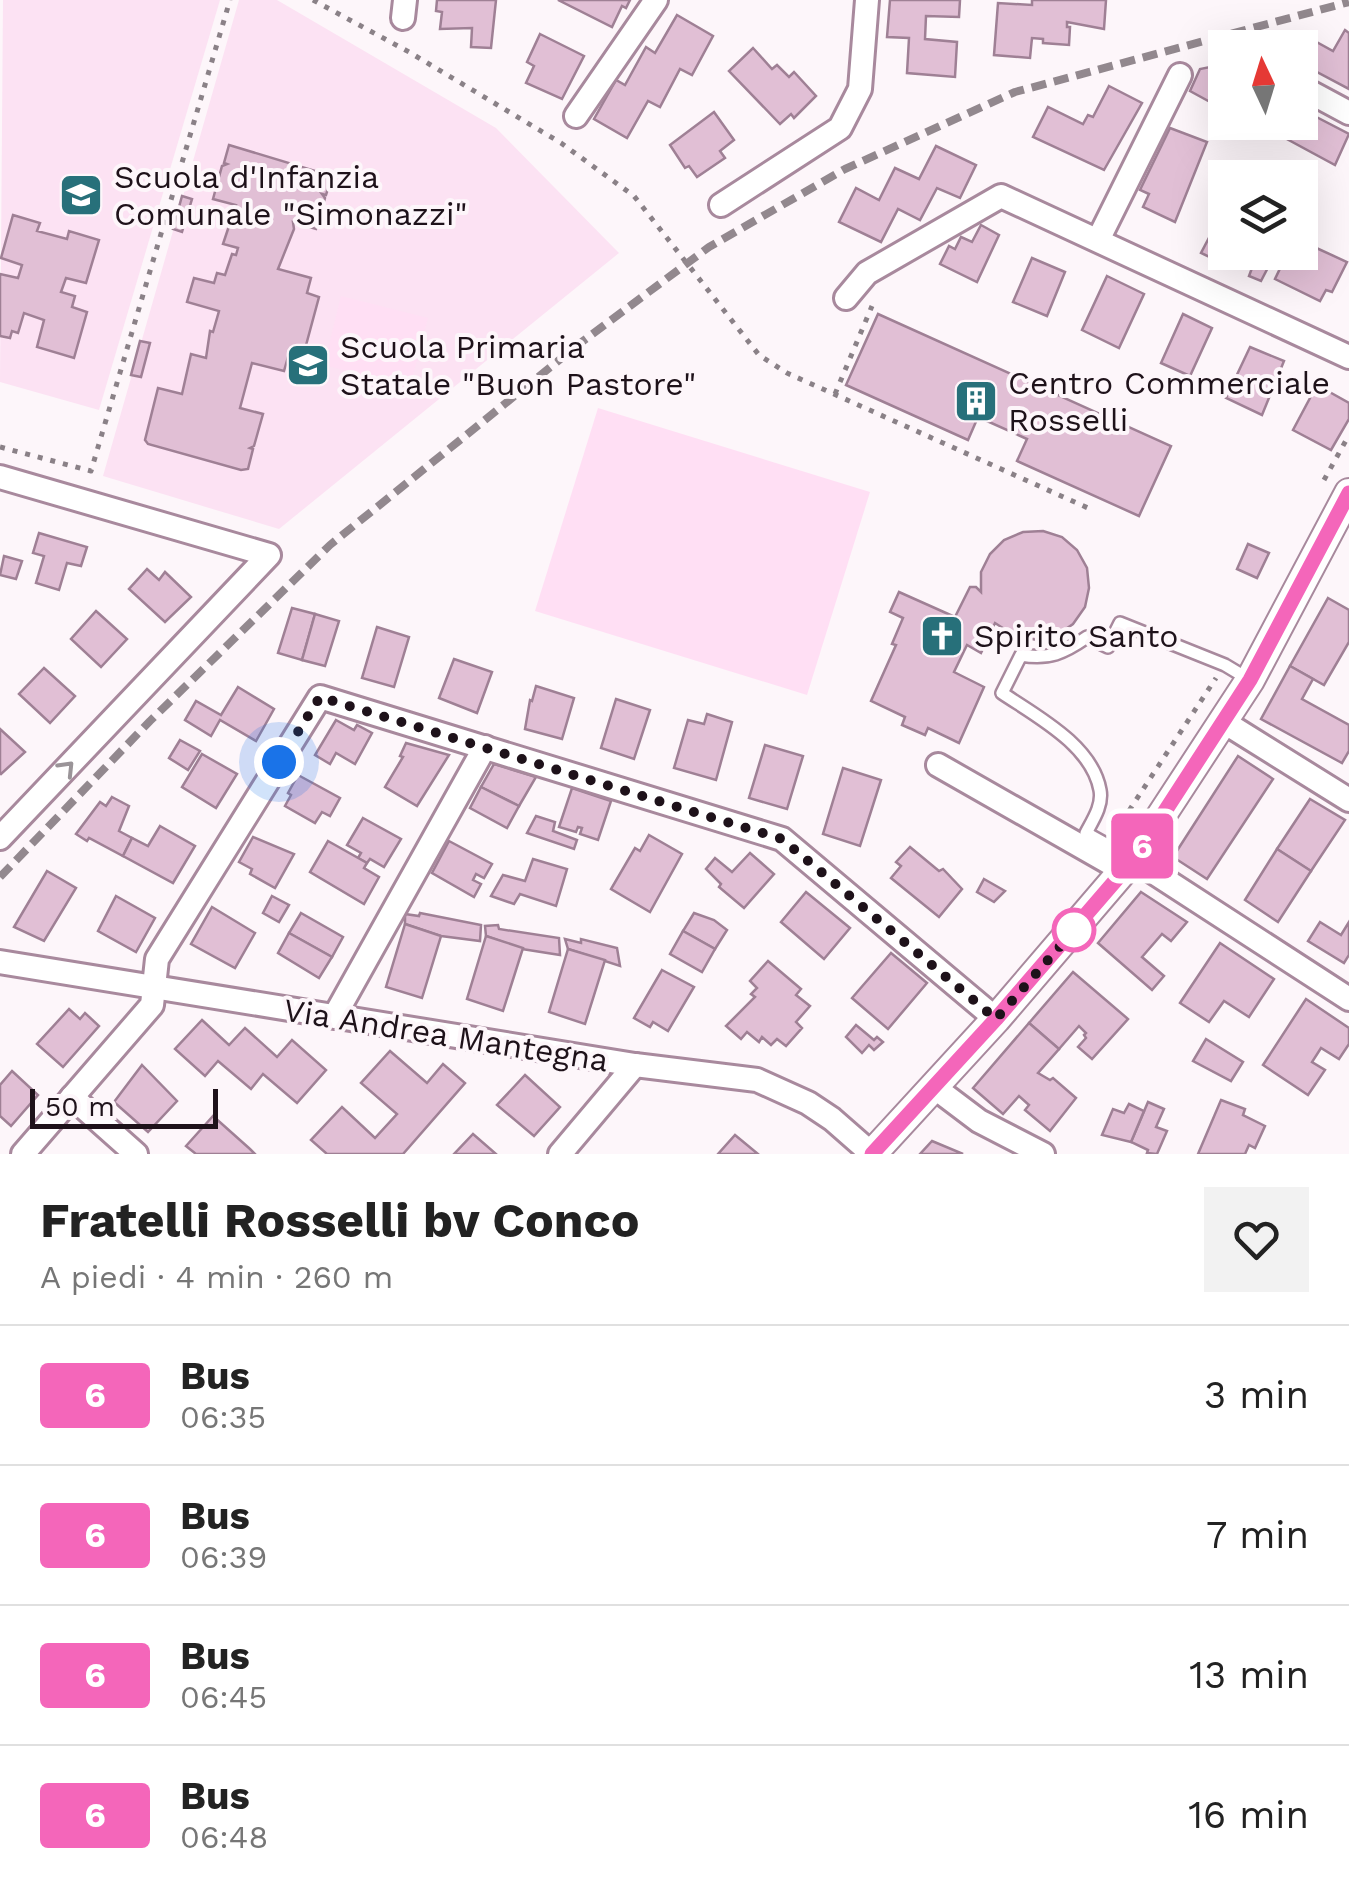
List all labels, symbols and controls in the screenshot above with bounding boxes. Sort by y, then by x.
north arrow [1208,30,1318,140]
map controls [1208,30,1318,270]
place label: Scuola d'Infanzia Comunale "Simonazzi" [114,158,467,233]
button: layers [1208,160,1318,270]
school or university icon: Scuola d'Infanzia Comunale "Simonazzi" [58,172,104,218]
place label: Scuola Primaria Statale "Buon Pastore" [340,328,696,403]
school or university icon: Scuola Primaria Statale "Buon Pastore" [285,342,331,388]
place label: Centro Commerciale Rosselli [1008,364,1330,439]
building icon: Centro Commerciale Rosselli [953,378,999,424]
church icon: Spirito Santo [919,613,965,659]
place label: Spirito Santo [974,617,1179,655]
your location [254,737,304,787]
one-way arrow [55,761,73,779]
line badge: 6 [1110,814,1174,878]
text: 6 [1131,825,1153,867]
unlabelled marker [1053,909,1095,951]
street label: Via Andrea Mantegna [281,991,611,1079]
scale bar [30,1084,218,1128]
text: 50 m [45,1090,115,1123]
button: heart [1204,1187,1309,1292]
text: Fratelli Rosselli bv Conco [40,1192,639,1249]
text: A piedi · 4 min · 260 m [40,1258,393,1296]
text: Bus [180,1354,250,1398]
text: 3 min [1204,1373,1309,1417]
text: 6 [84,1374,106,1416]
text: 06:35 [180,1398,266,1436]
text: Bus [180,1494,250,1538]
text: 7 min [1206,1513,1309,1557]
text: 6 [84,1514,106,1556]
text: 06:39 [180,1538,267,1576]
text: Bus [180,1634,250,1678]
text: 13 min [1189,1653,1309,1697]
text: 6 [84,1654,106,1696]
text: 06:45 [180,1678,267,1716]
text: Bus [180,1774,250,1818]
text: 16 min [1188,1793,1309,1837]
text: 6 [84,1794,106,1836]
text: 06:48 [180,1818,268,1856]

